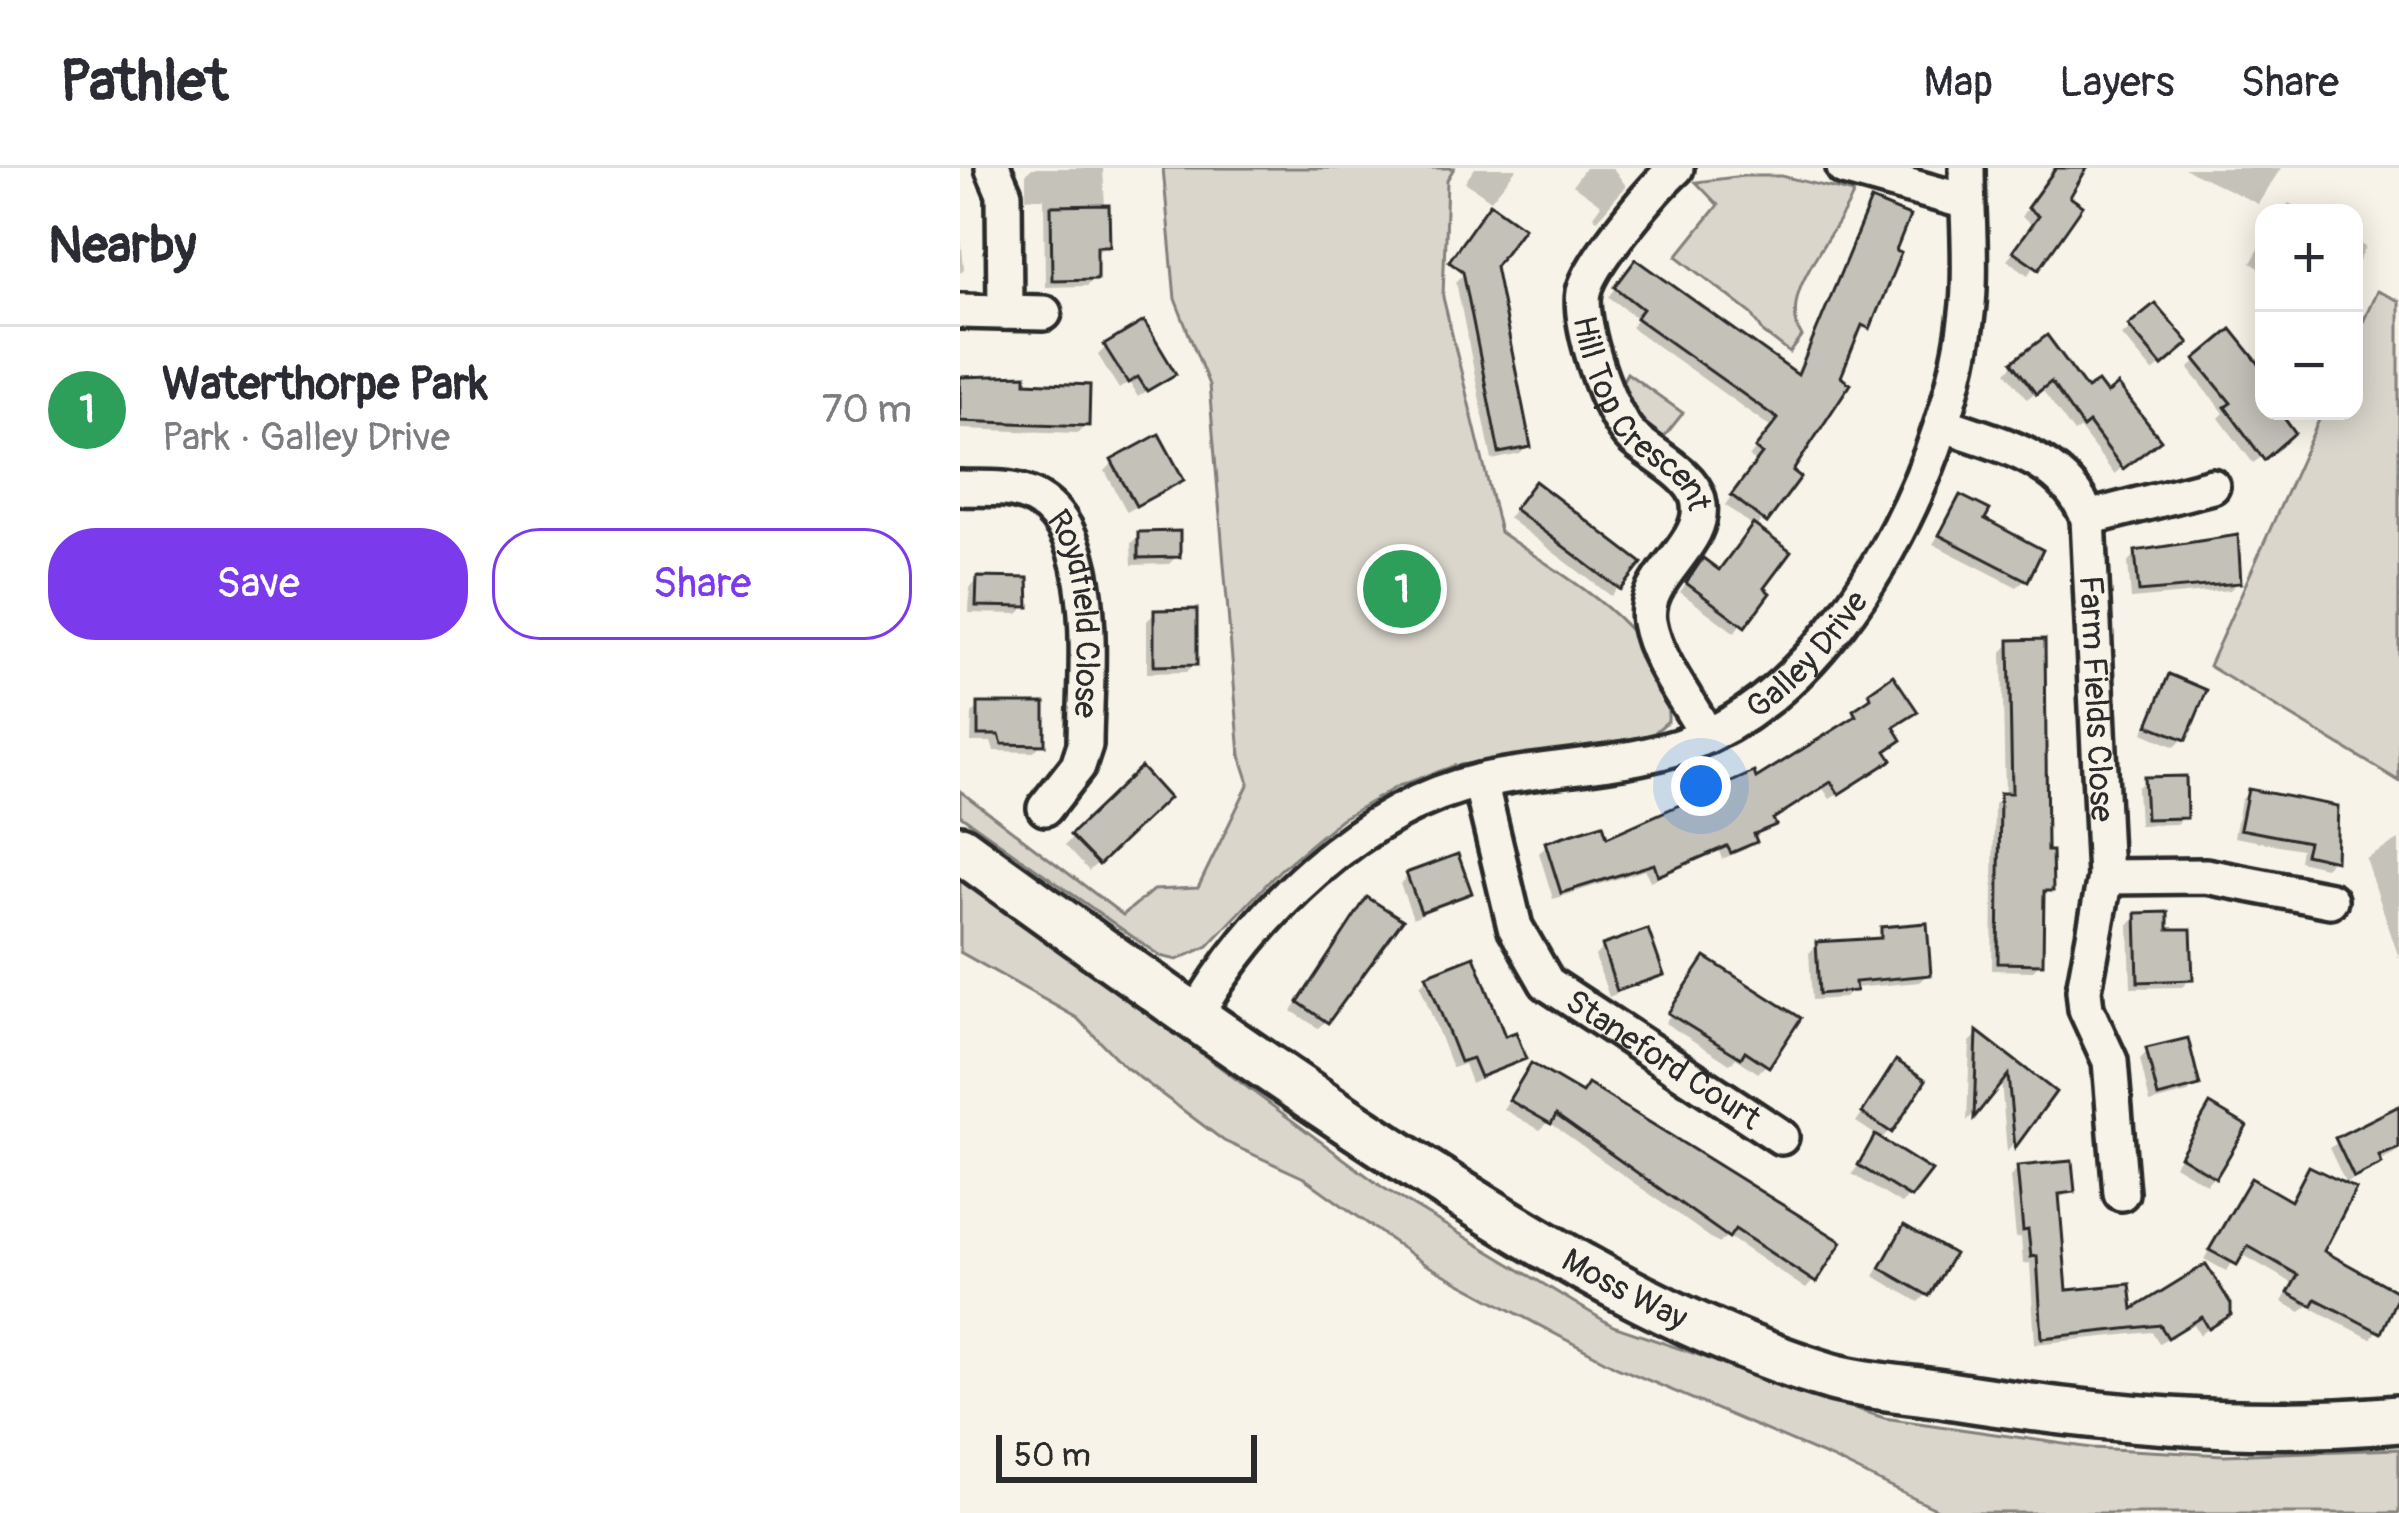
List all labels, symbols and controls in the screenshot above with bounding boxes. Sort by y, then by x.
text: Pathlet [60,47,228,118]
text: Map [1924,57,1993,109]
text: Layers [2059,57,2174,109]
text: Share [2240,57,2339,109]
map controls [2255,204,2363,420]
button: + [2255,204,2363,312]
text: Nearby [48,214,196,278]
button: − [2255,312,2363,420]
street label: Hill Top Crescent [1564,313,1720,514]
text: Waterthorpe Park [162,357,488,413]
text: 1 [79,385,95,434]
text: 70 m [822,385,912,434]
text: Park · Galley Drive [162,413,450,462]
street label: Roydfield Close [1038,502,1108,719]
button: Save [48,528,468,640]
button: Share [492,528,912,640]
pin: 1 [1363,544,1441,634]
street label: Farm Fields Close [2070,575,2123,823]
street label: Galley Drive [1738,583,1877,728]
your location [1671,756,1731,816]
street label: Staneford Court [1558,981,1769,1139]
street label: Moss Way [1555,1239,1694,1339]
scale bar [996,1429,1257,1482]
text: 50 m [1014,1435,1091,1476]

